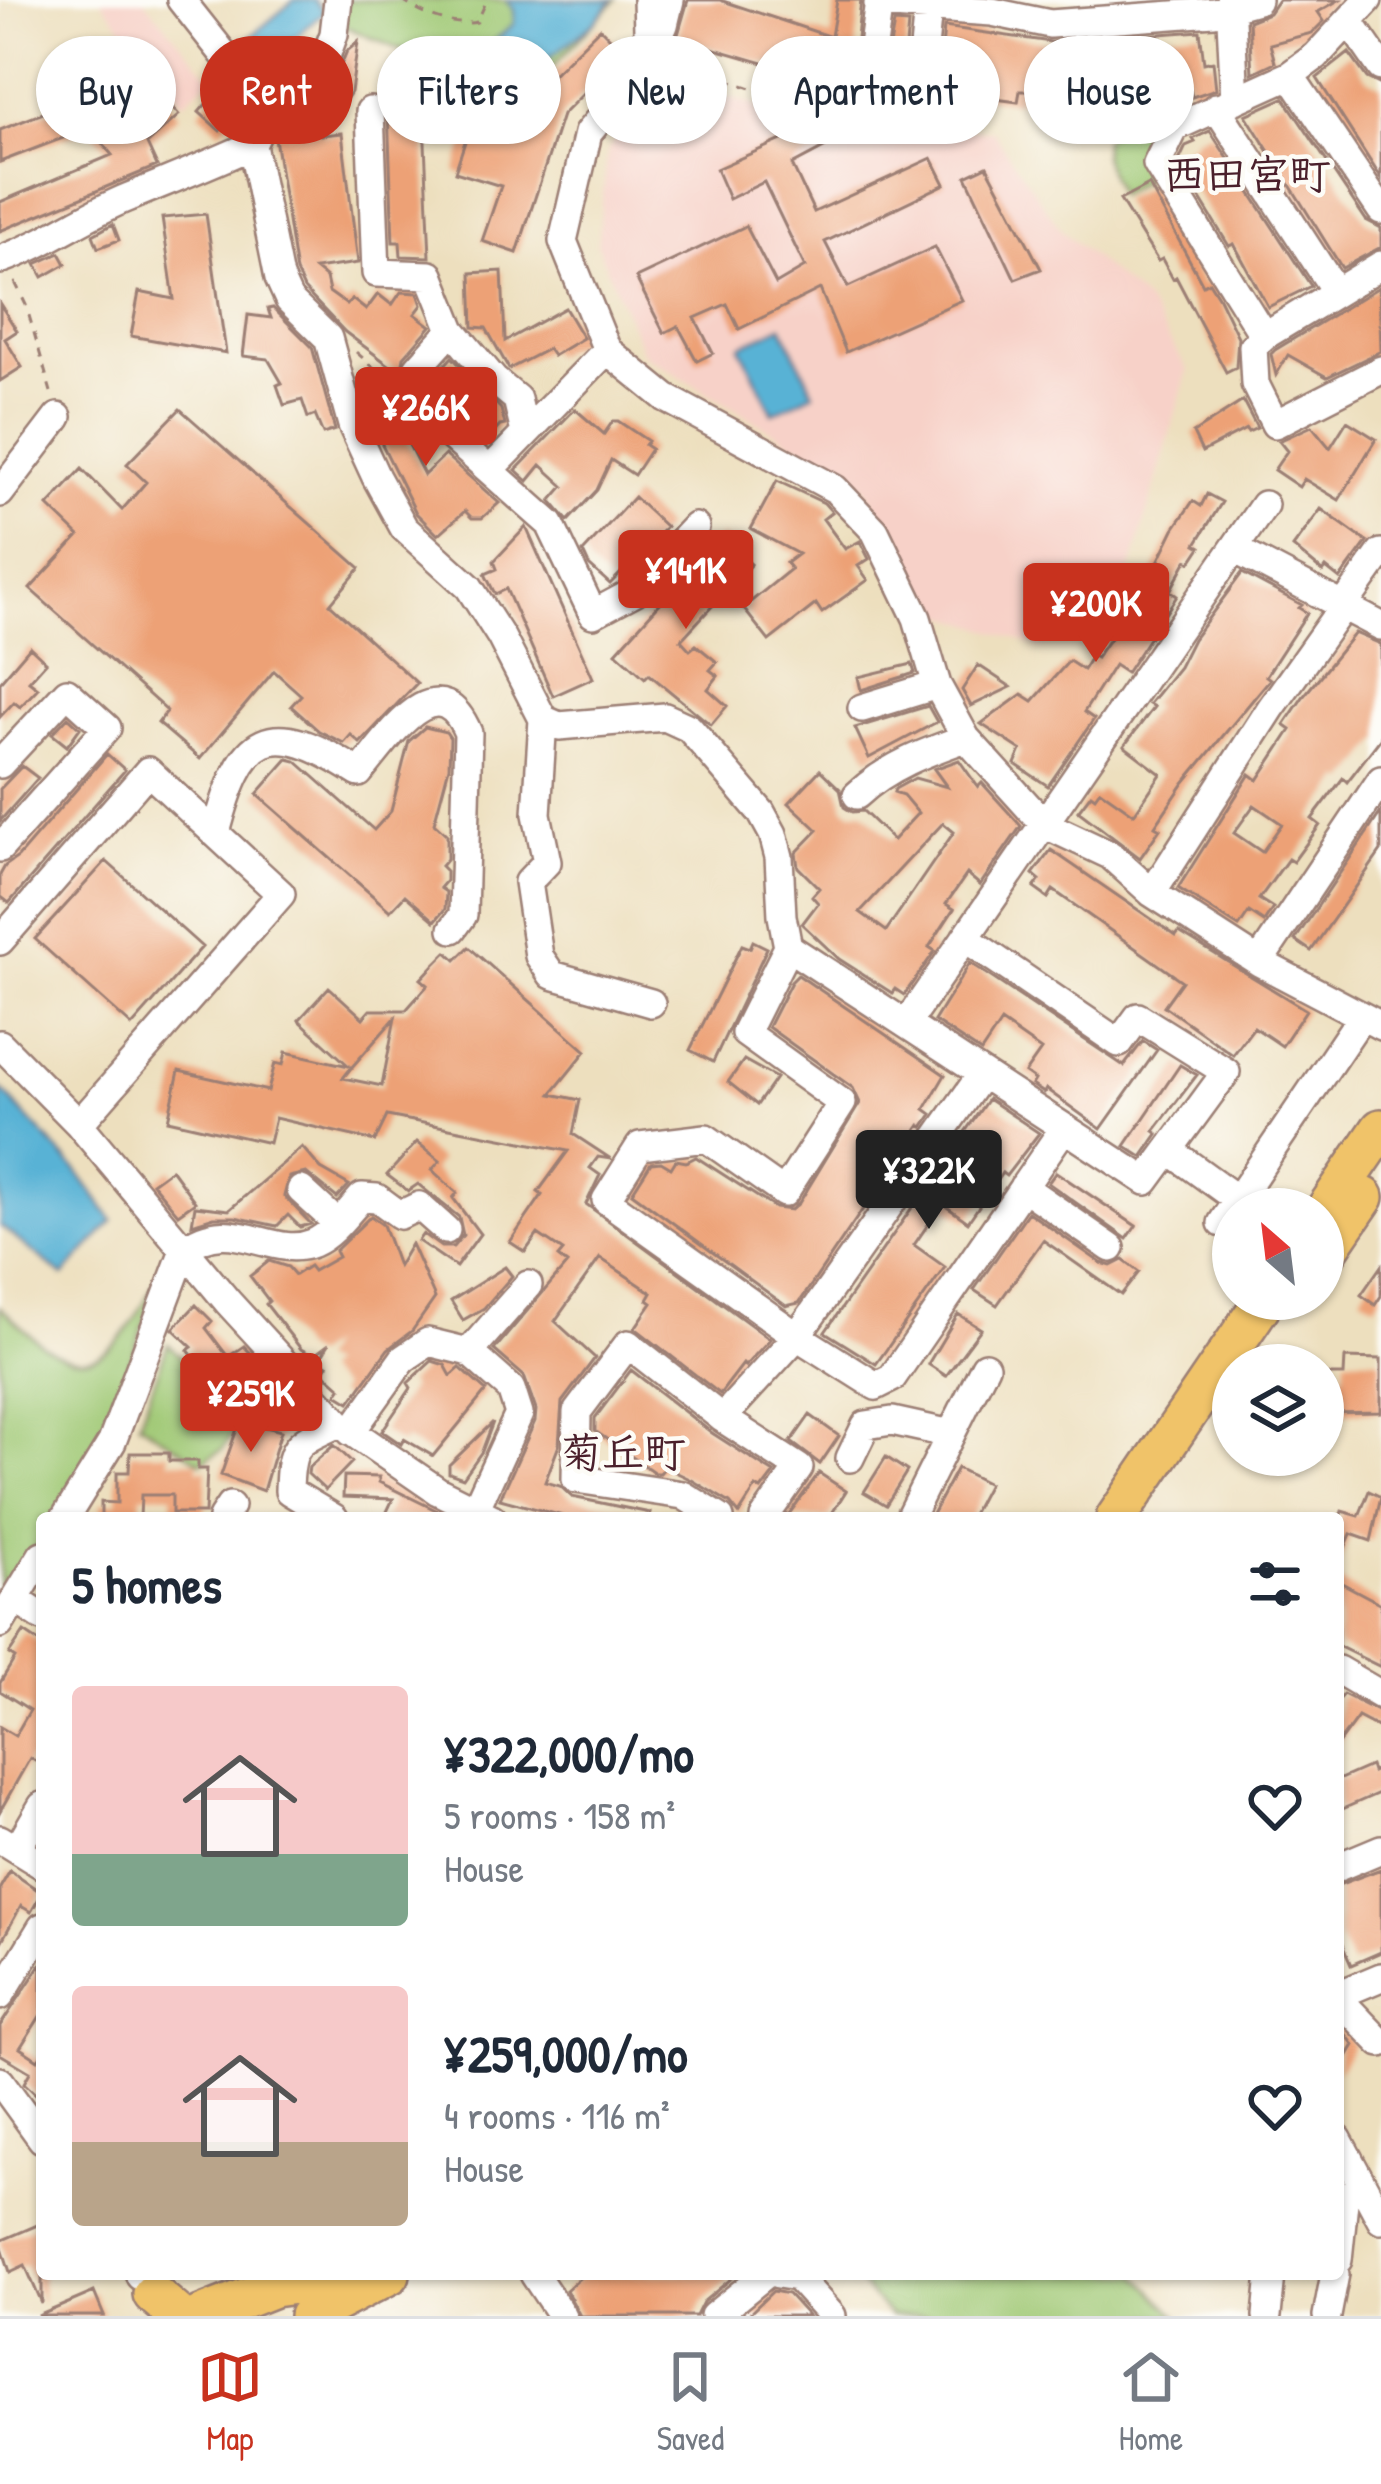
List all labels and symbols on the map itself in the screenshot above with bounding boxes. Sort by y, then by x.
district label: 西田宮町 [1163,145,1331,202]
pin: ¥266K [342,367,510,469]
pin: ¥141K [602,530,770,632]
pin: ¥200K [1012,563,1180,665]
pin: ¥322K [845,1130,1013,1232]
north arrow [1212,1188,1344,1320]
pin: ¥259K [167,1353,335,1455]
district label: 菊丘町 [560,1423,686,1480]

